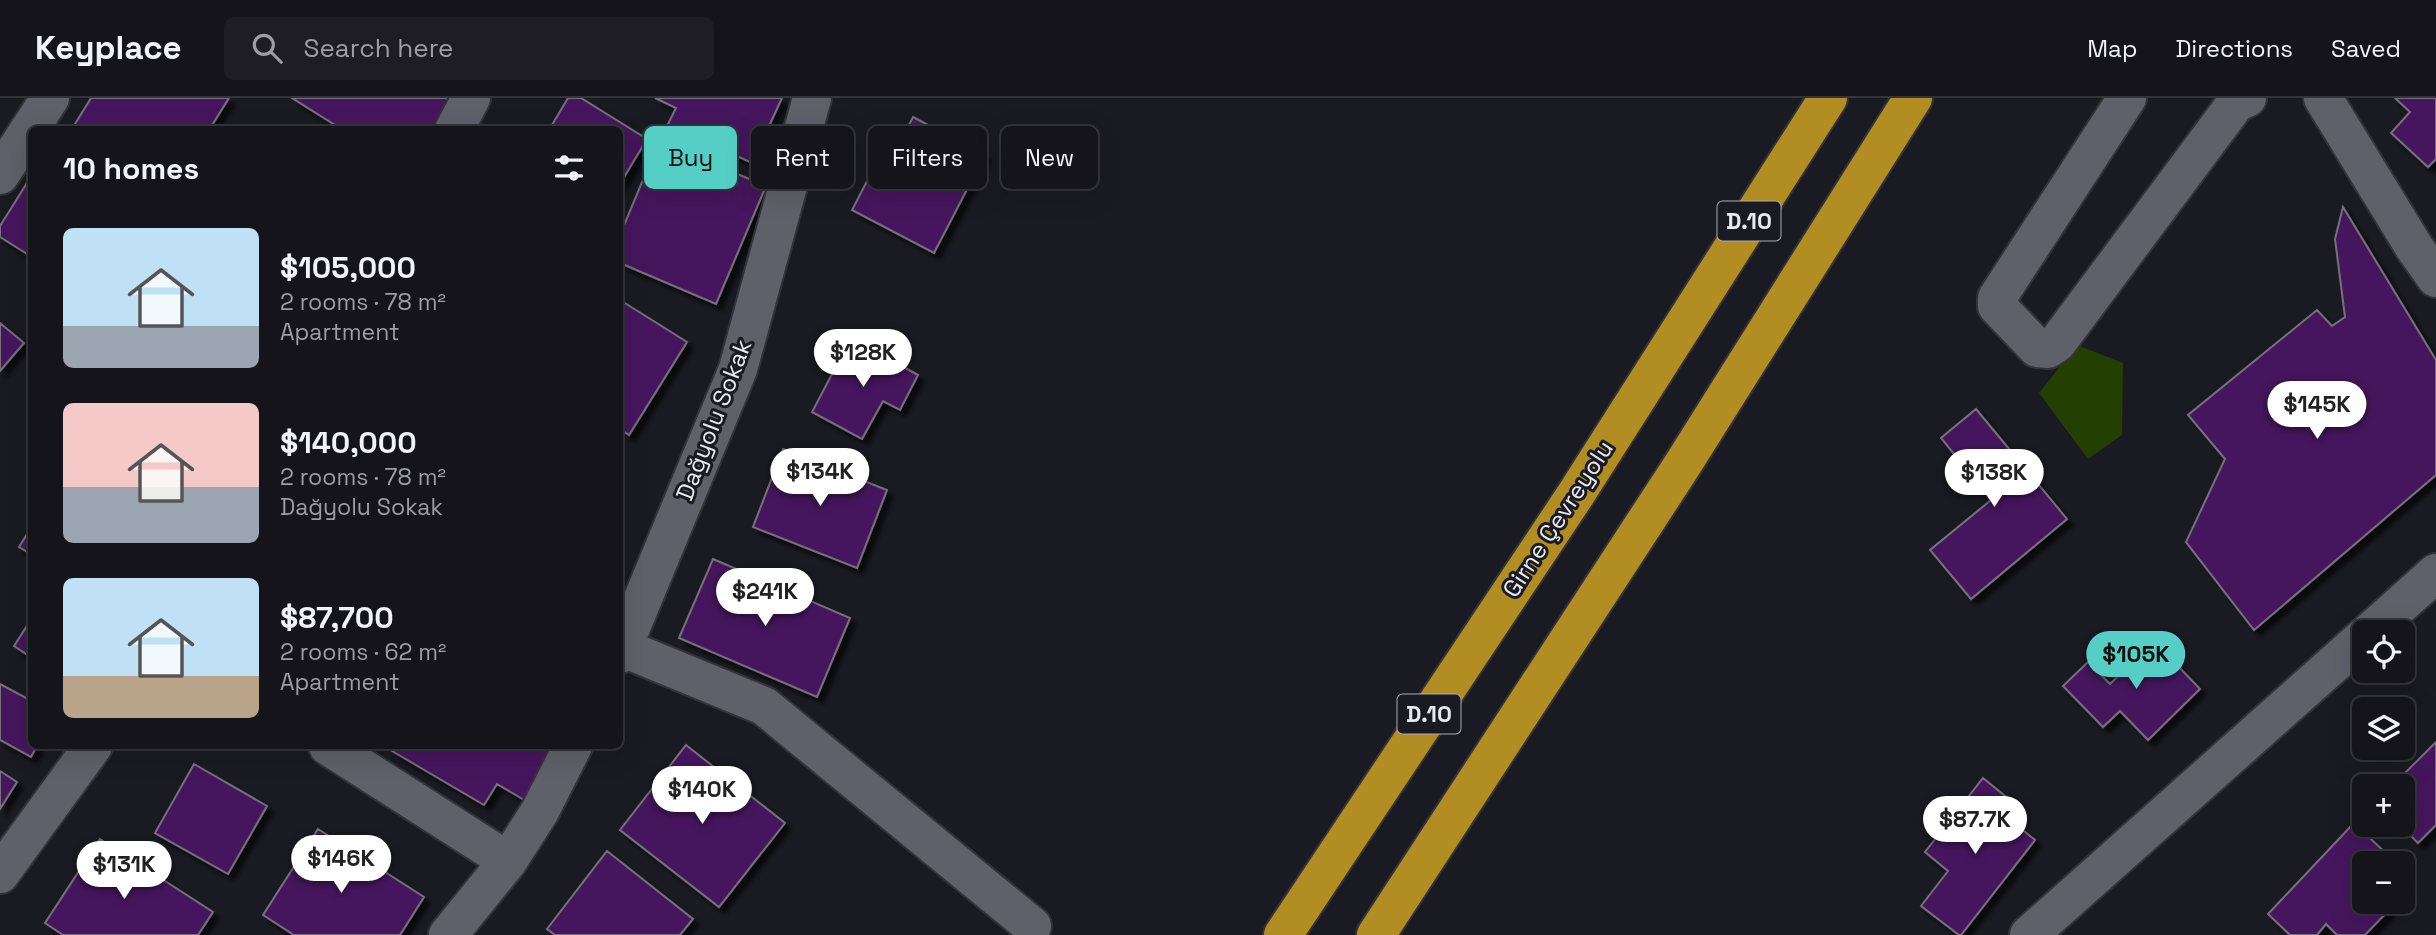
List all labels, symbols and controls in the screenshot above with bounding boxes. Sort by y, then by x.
search box [224,17,714,80]
text: Keyplace [35,27,182,69]
icon: search [248,29,286,67]
text: Search here [304,31,453,65]
text: Map [2087,33,2137,64]
text: Directions [2175,33,2293,64]
text: Saved [2331,33,2401,64]
chip: Buy [644,126,737,189]
chip: Rent [751,126,854,189]
chip: Filters [868,126,987,189]
chip: New [1001,126,1098,189]
text: 10 homes [63,149,199,188]
icon: filters [550,149,588,187]
road number: D.10 [1718,202,1780,240]
text: $105,000 [280,248,416,287]
icon: home [119,256,203,340]
text: 2 rooms · 78 m² [280,287,446,317]
text: Apartment [280,317,400,347]
pin: $128K [814,330,912,389]
street label: Dağyolu Sokak [669,335,758,505]
text: $128K [830,337,896,367]
pin: $145K [2268,382,2366,441]
text: $145K [2283,389,2351,419]
text: $140,000 [280,423,417,462]
icon: home [119,431,203,515]
street label: Girne Çevreyolu [1495,434,1620,603]
pin: $134K [771,448,869,508]
pin: $138K [1945,450,2043,509]
text: $134K [786,456,854,486]
text: $138K [1961,457,2027,487]
text: 2 rooms · 78 m² [280,462,446,492]
text: Dağyolu Sokak [280,492,443,522]
pin: $241K [716,568,814,628]
text: $241K [732,576,798,606]
text: $87,700 [280,598,394,637]
icon: home [119,606,203,690]
map controls [2352,620,2415,914]
button: locate [2352,620,2415,683]
pin: $105K [2087,632,2185,691]
text: 2 rooms · 62 m² [280,637,446,667]
text: $105K [2102,639,2170,669]
text: Apartment [280,667,400,697]
road number: D.10 [1398,694,1460,734]
button: layers [2352,697,2415,760]
pin: $140K [653,766,751,826]
text: $140K [668,774,736,804]
button: + [2352,774,2415,837]
pin: $87.7K [1918,796,2032,856]
text: $87.7K [1939,804,2011,834]
pin: $146K [292,836,390,895]
pin: $131K [75,842,173,901]
text: $146K [307,843,375,873]
text: $131K [93,849,155,879]
button: − [2352,851,2415,914]

